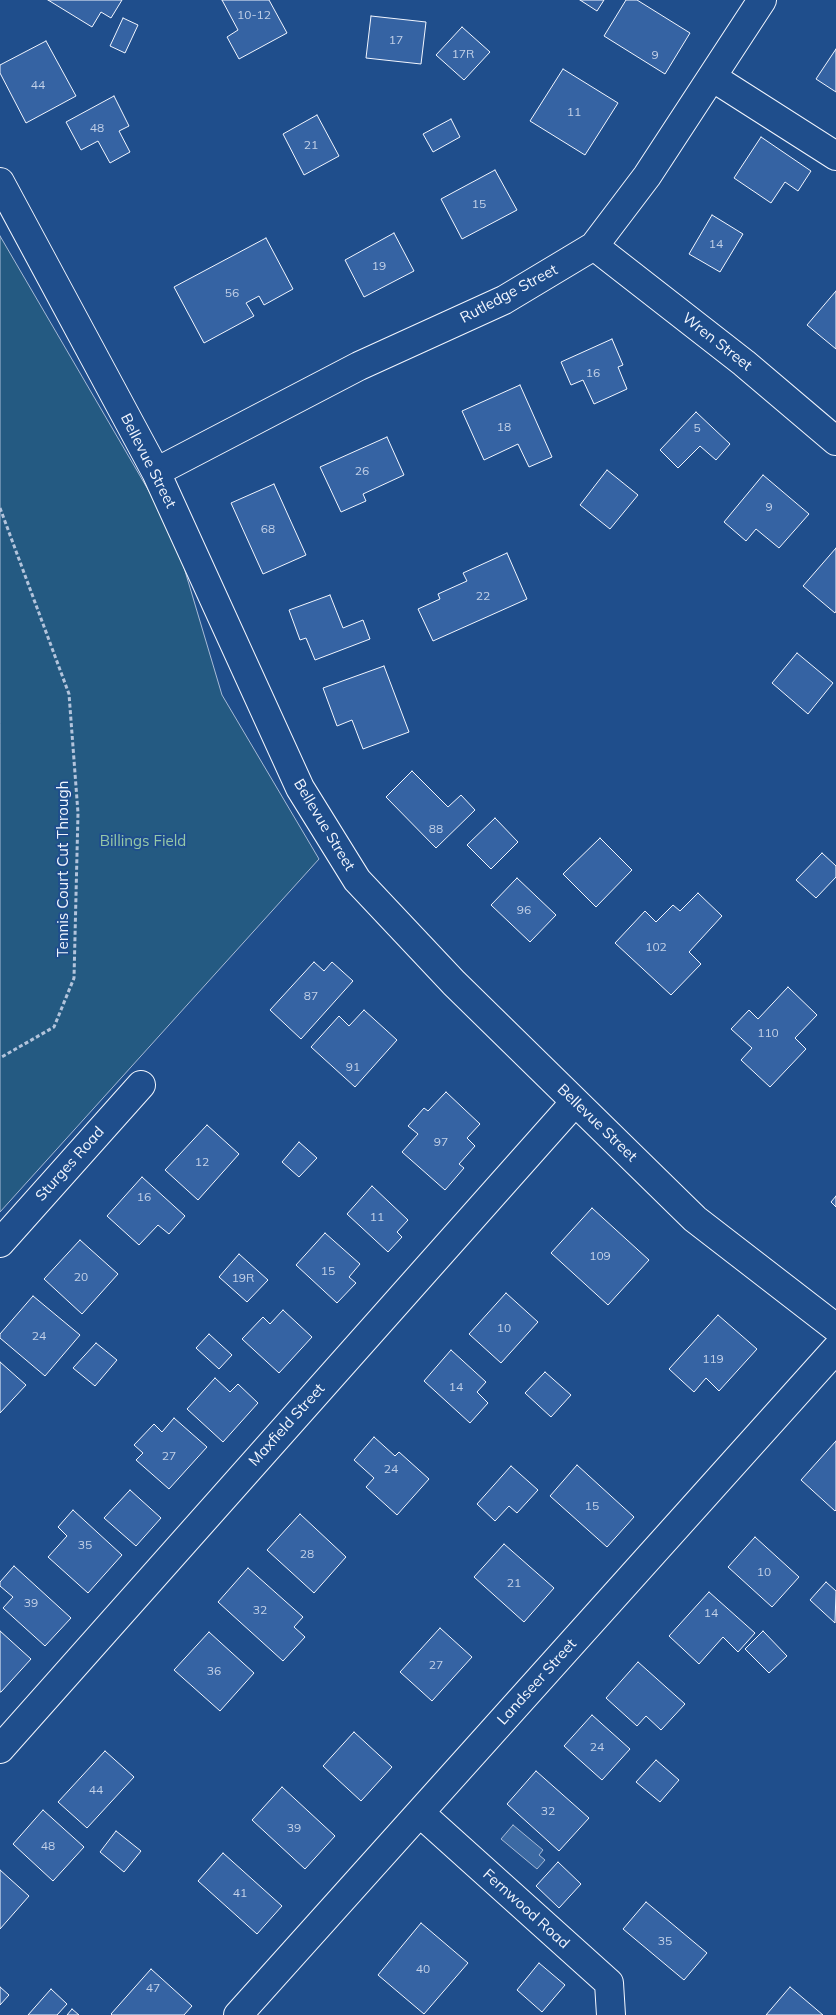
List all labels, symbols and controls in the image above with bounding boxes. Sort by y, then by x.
house number: 10-12 [237,8,271,22]
house number: 17 [389,33,403,47]
house number: 17R [452,47,474,61]
house number: 9 [651,48,659,62]
house number: 44 [31,78,45,92]
house number: 11 [567,105,581,119]
house number: 48 [90,121,104,135]
house number: 21 [304,138,318,152]
house number: 15 [472,197,486,211]
house number: 14 [709,237,723,251]
house number: 19 [372,259,386,273]
street label: Rutledge Street [457,261,561,327]
house number: 56 [225,286,239,300]
street label: Wren Street [679,309,755,375]
house number: 16 [586,366,600,380]
street label: Bellevue Street [116,411,180,511]
house number: 18 [497,420,511,434]
house number: 5 [693,421,701,435]
house number: 26 [355,464,369,478]
house number: 9 [765,500,773,514]
house number: 68 [261,522,275,536]
house number: 22 [476,589,490,603]
street label: Bellevue Street [290,776,358,874]
street label: Tennis Court Cut Through [54,781,72,957]
house number: 88 [429,822,443,836]
park label: Billings Field [100,832,186,850]
house number: 96 [517,903,531,917]
house number: 102 [645,940,667,954]
house number: 87 [304,989,318,1003]
house number: 110 [757,1026,779,1040]
house number: 91 [346,1060,360,1074]
street label: Bellevue Street [553,1080,641,1166]
street label: Sturges Road [32,1123,108,1205]
house number: 97 [434,1135,448,1149]
house number: 12 [195,1155,209,1169]
house number: 16 [137,1190,151,1204]
house number: 11 [370,1210,384,1224]
house number: 109 [589,1249,611,1263]
house number: 15 [321,1264,335,1278]
house number: 20 [74,1270,88,1284]
house number: 19R [232,1271,254,1285]
house number: 10 [497,1321,511,1335]
house number: 24 [32,1329,46,1343]
house number: 119 [702,1352,724,1366]
street label: Maxfield Street [245,1380,329,1470]
house number: 14 [449,1380,463,1394]
house number: 27 [162,1449,176,1463]
house number: 24 [384,1462,398,1476]
house number: 15 [585,1499,599,1513]
house number: 35 [78,1538,92,1552]
house number: 28 [300,1547,314,1561]
house number: 10 [757,1565,771,1579]
house number: 21 [507,1576,521,1590]
house number: 39 [24,1596,38,1610]
house number: 32 [253,1603,267,1617]
house number: 14 [704,1606,718,1620]
street label: Landseer Street [494,1635,580,1729]
house number: 27 [429,1658,443,1672]
house number: 36 [207,1664,221,1678]
house number: 24 [590,1740,604,1754]
house number: 44 [89,1783,103,1797]
house number: 32 [541,1804,555,1818]
house number: 39 [287,1821,301,1835]
house number: 48 [41,1839,55,1853]
street label: Fernwood Road [479,1865,573,1953]
house number: 41 [233,1886,247,1900]
house number: 35 [658,1934,672,1948]
house number: 40 [416,1962,430,1976]
house number: 47 [146,1981,160,1995]

